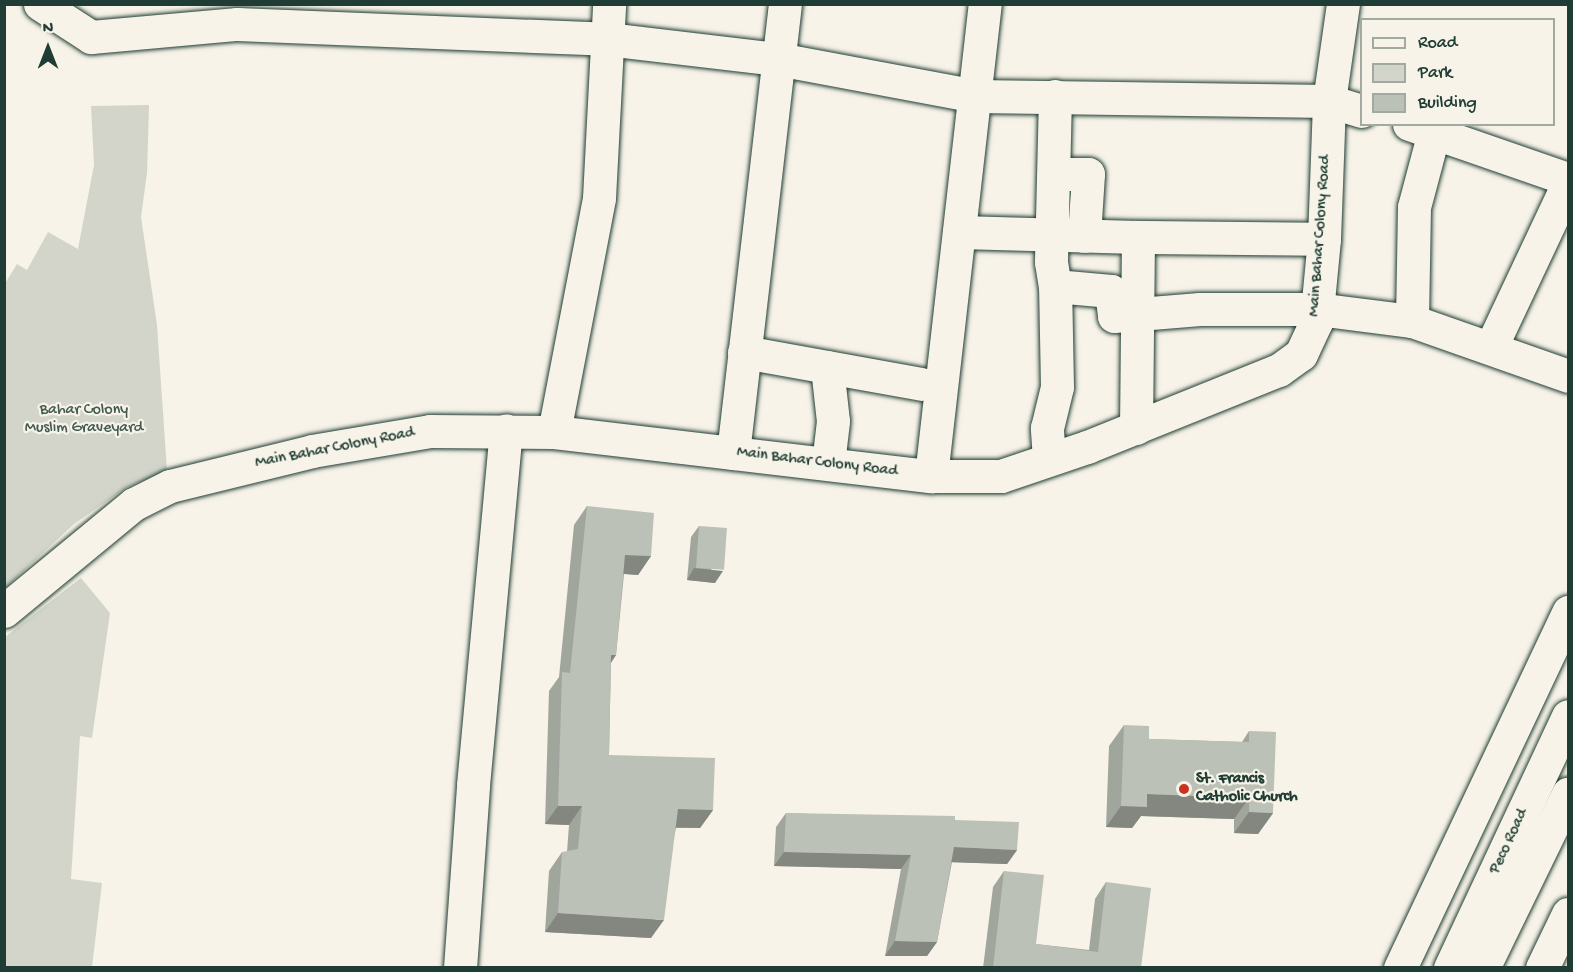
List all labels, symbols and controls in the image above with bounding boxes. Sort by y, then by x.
north arrow [18,18,78,78]
legend [1360,18,1555,126]
text: N [43,20,53,39]
text: Road [1418,33,1457,54]
text: Park [1418,63,1452,84]
text: Building [1418,93,1477,114]
street label: Main Bahar Colony Road [1306,155,1336,317]
park label: Bahar Colony Muslim Graveyard [25,401,143,439]
street label: Main Bahar Colony Road [254,424,416,474]
street label: Main Bahar Colony Road [736,444,898,482]
place label: St. Francis Catholic Church [1196,770,1298,808]
marker: St. Francis Catholic Church [1177,782,1191,796]
street label: Peco Road [1487,806,1533,878]

